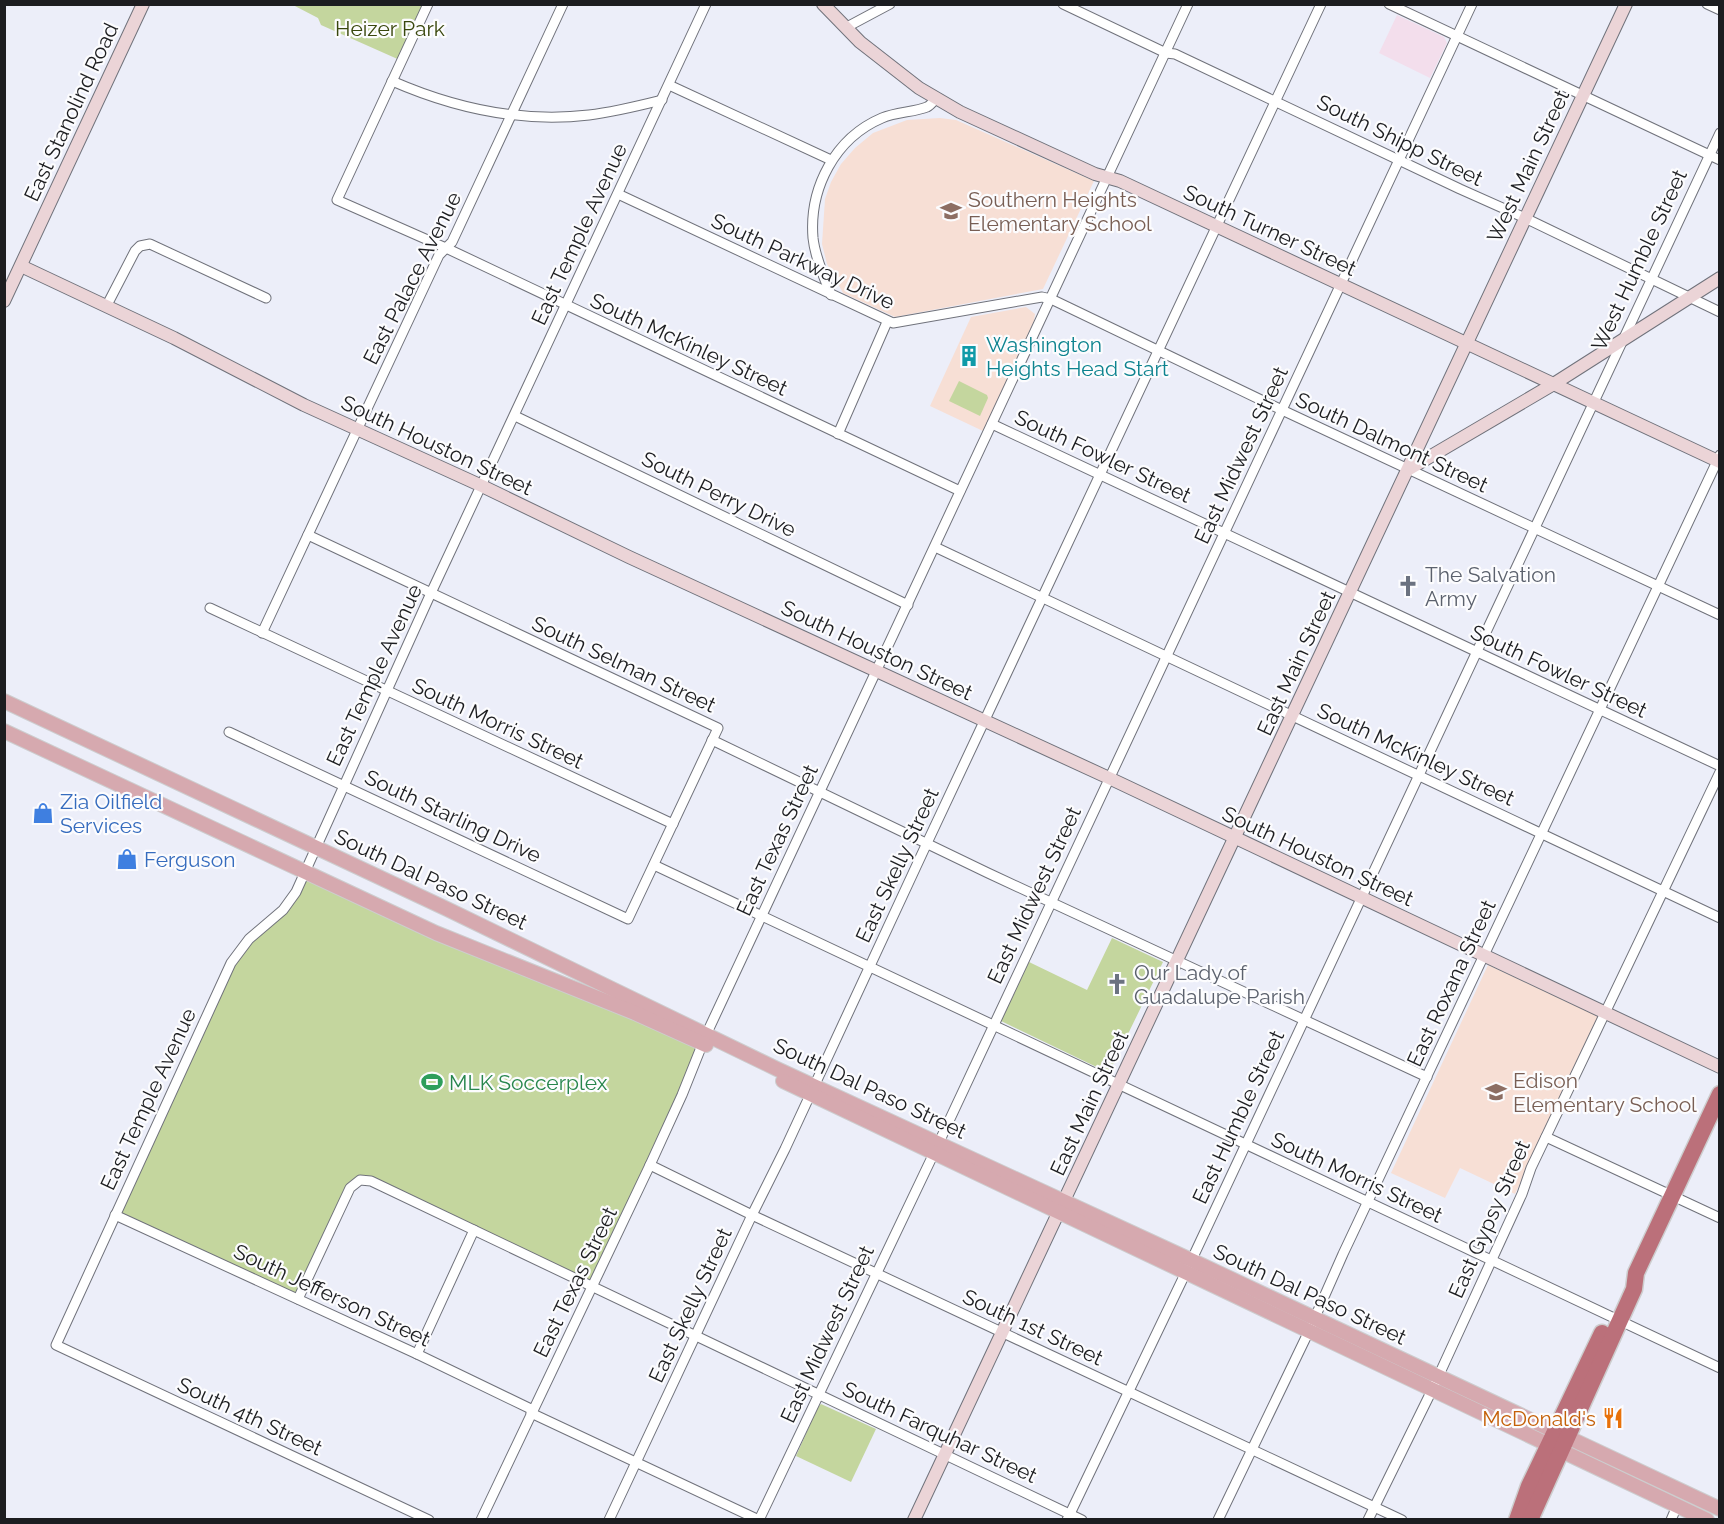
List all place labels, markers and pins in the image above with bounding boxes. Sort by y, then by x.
place label: Southern Heights Elementary School [968,187,1152,236]
school or university icon: Southern Heights Elementary School [939,199,963,223]
place label: Washington Heights Head Start [986,332,1169,381]
building icon: Washington Heights Head Start [957,344,981,368]
place label: The Salvation Army [1425,562,1556,611]
church icon: The Salvation Army [1396,574,1420,598]
place label: Zia Oilfield Services [60,789,162,838]
shop icon: Zia Oilfield Services [31,801,55,825]
shop icon: Ferguson [115,847,139,871]
place label: Ferguson [144,847,235,872]
place label: Our Lady of Guadalupe Parish [1134,960,1305,1009]
church icon: Our Lady of Guadalupe Parish [1105,972,1129,996]
place label: Edison Elementary School [1513,1068,1697,1117]
sports icon: MLK Soccerplex [420,1070,444,1094]
place label: MLK Soccerplex [449,1070,608,1095]
school or university icon: Edison Elementary School [1484,1080,1508,1104]
place label: McDonald's [1482,1406,1596,1431]
restaurant icon: McDonald's [1601,1406,1625,1430]

